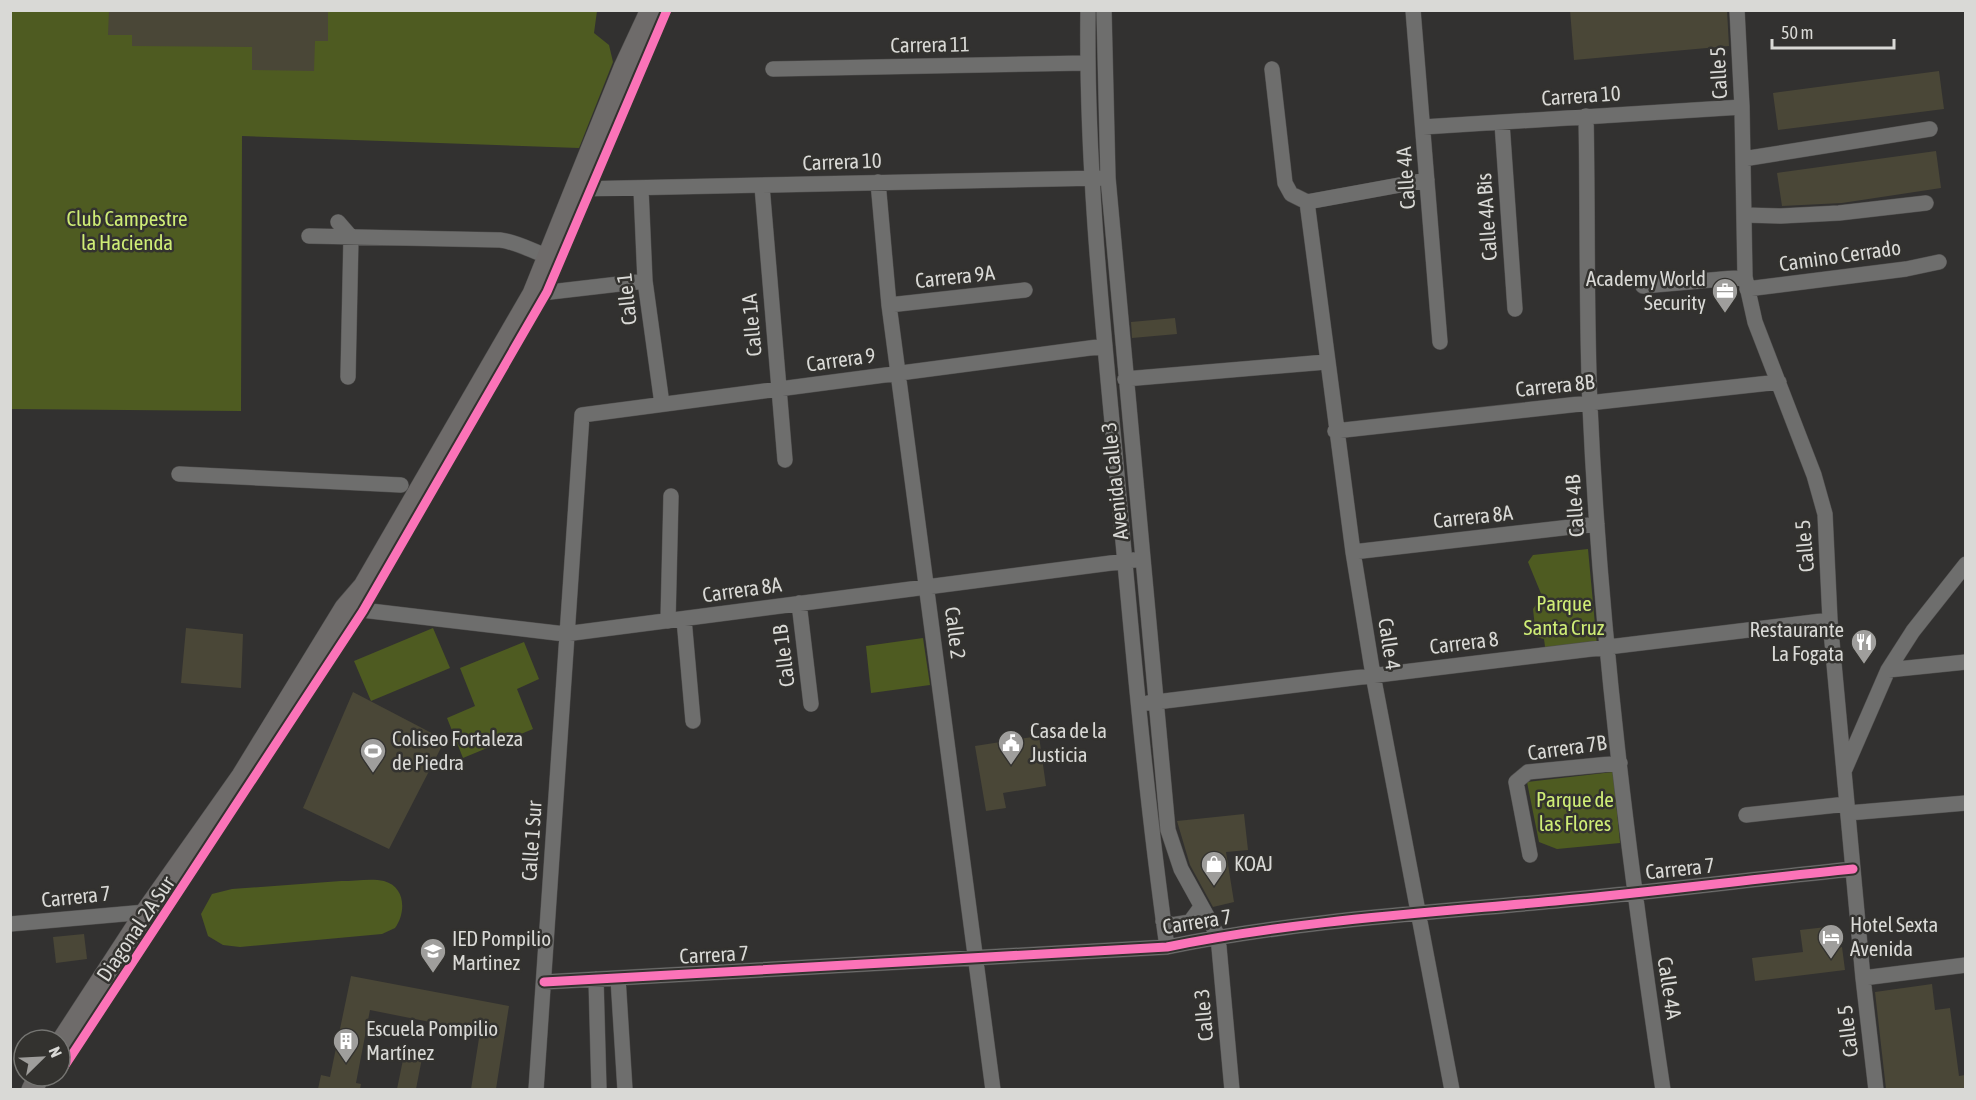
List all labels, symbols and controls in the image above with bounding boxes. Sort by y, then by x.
scale bar [1772,12,1894,50]
text: 50 m [1781,22,1813,43]
street label: Carrera 11 [890,31,970,57]
street label: Calle 5 [1705,46,1731,100]
street label: Carrera 10 [1541,80,1621,110]
street label: Calle 4A [1391,145,1419,210]
street label: Carrera 10 [802,148,882,174]
street label: Calle 4A Bis [1471,172,1501,262]
park label: Club Campestre la Hacienda [66,206,188,254]
street label: Camino Cerrado [1777,235,1902,275]
street label: Carrera 9A [914,260,996,292]
place label: Academy World Security [1586,266,1706,314]
street label: Calle 1 [611,272,641,326]
office icon: Academy World Security [1710,276,1740,314]
street label: Calle 1A [736,292,766,357]
street label: Carrera 9 [805,342,877,376]
street label: Carrera 8B [1514,369,1596,401]
street label: Avenida Calle 3 [1096,421,1132,541]
street label: Calle 4B [1560,474,1588,538]
street label: Carrera 8A [1432,500,1514,532]
street label: Calle 5 [1790,519,1818,573]
street label: Carrera 8A [701,571,784,606]
park label: Parque Santa Cruz [1524,591,1605,639]
street label: Calle 2 [941,605,971,660]
street label: Calle 4 [1374,616,1406,672]
place label: Restaurante La Fogata [1750,617,1844,665]
street label: Calle 1B [767,624,799,689]
street label: Carrera 8 [1428,626,1500,658]
restaurant icon: Restaurante La Fogata [1849,627,1879,665]
place label: Casa de la Justicia [1030,718,1107,766]
place label: Coliseo Fortaleza de Piedra [392,726,523,774]
public building icon: Casa de la Justicia [996,728,1026,766]
street label: Carrera 7B [1526,730,1608,764]
sports icon: Coliseo Fortaleza de Piedra [358,736,388,774]
park label: Parque de las Flores [1536,787,1614,835]
street label: Calle 1 Sur [516,799,546,882]
shop icon: KOAJ [1199,849,1229,887]
place label: KOAJ [1234,851,1273,875]
street label: Carrera 7 [1644,852,1716,884]
street label: Diagonal 2A Sur [91,871,180,985]
street label: Carrera 7 [40,880,112,912]
street label: Carrera 7 [1161,904,1233,938]
place label: Hotel Sexta Avenida [1850,912,1938,960]
hotel icon: Hotel Sexta Avenida [1816,922,1846,960]
place label: IED Pompilio Martinez [452,926,551,974]
school or university icon: IED Pompilio Martinez [418,936,448,974]
street label: Carrera 7 [679,940,749,968]
street label: Calle 4A [1653,955,1687,1021]
street label: Calle 3 [1189,988,1217,1042]
street label: Calle 5 [1832,1004,1862,1059]
place label: Escuela Pompilio Martínez [366,1016,498,1064]
building icon: Escuela Pompilio Martínez [331,1026,361,1064]
north arrow [12,1028,72,1088]
text: N [46,1044,66,1060]

